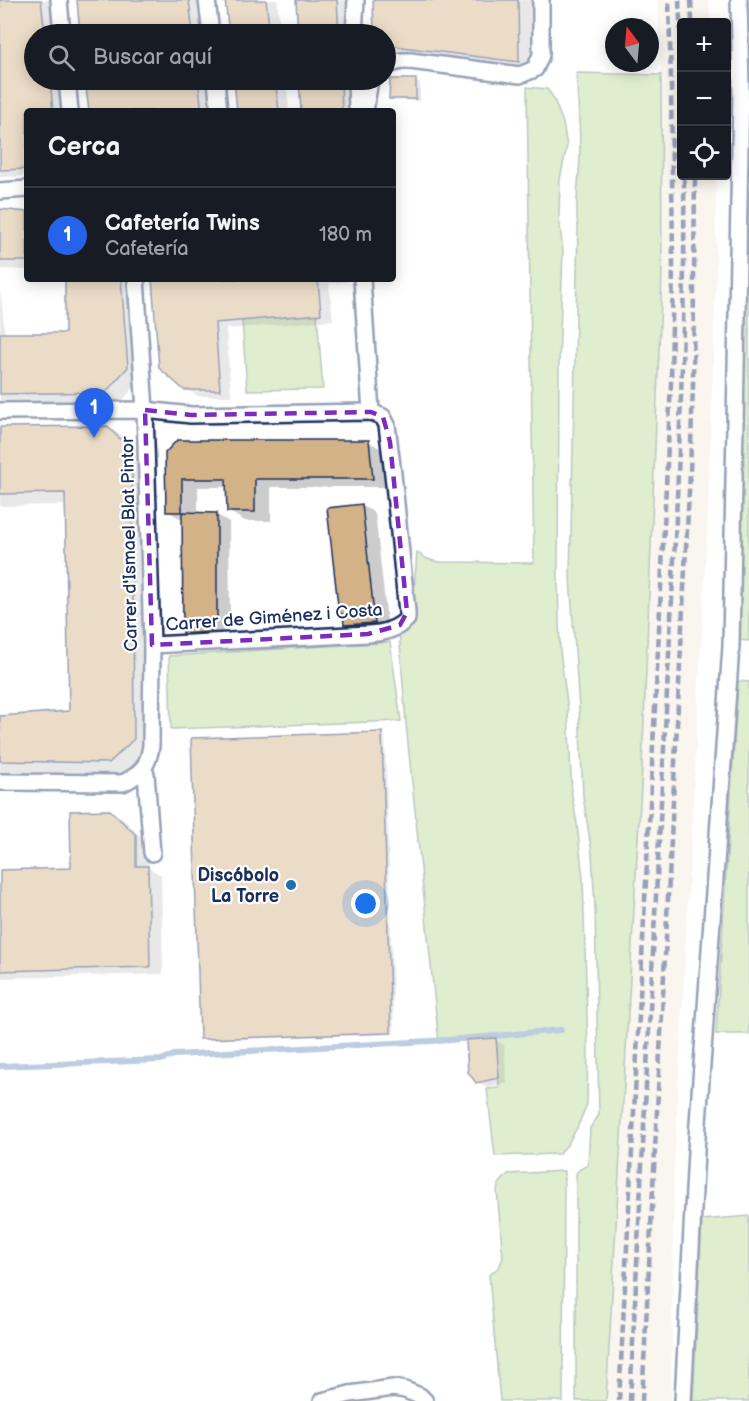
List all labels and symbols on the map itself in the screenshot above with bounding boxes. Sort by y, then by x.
north arrow [605,18,659,72]
pin: 1 [74,388,113,438]
street label: Carrer d'Ismael Blat Pintor [117,436,142,652]
street label: Carrer de Giménez i Costa [165,599,383,636]
place label: Discóbolo La Torre [197,865,279,907]
marker: Discóbolo La Torre [284,878,298,892]
your location [351,889,380,918]

